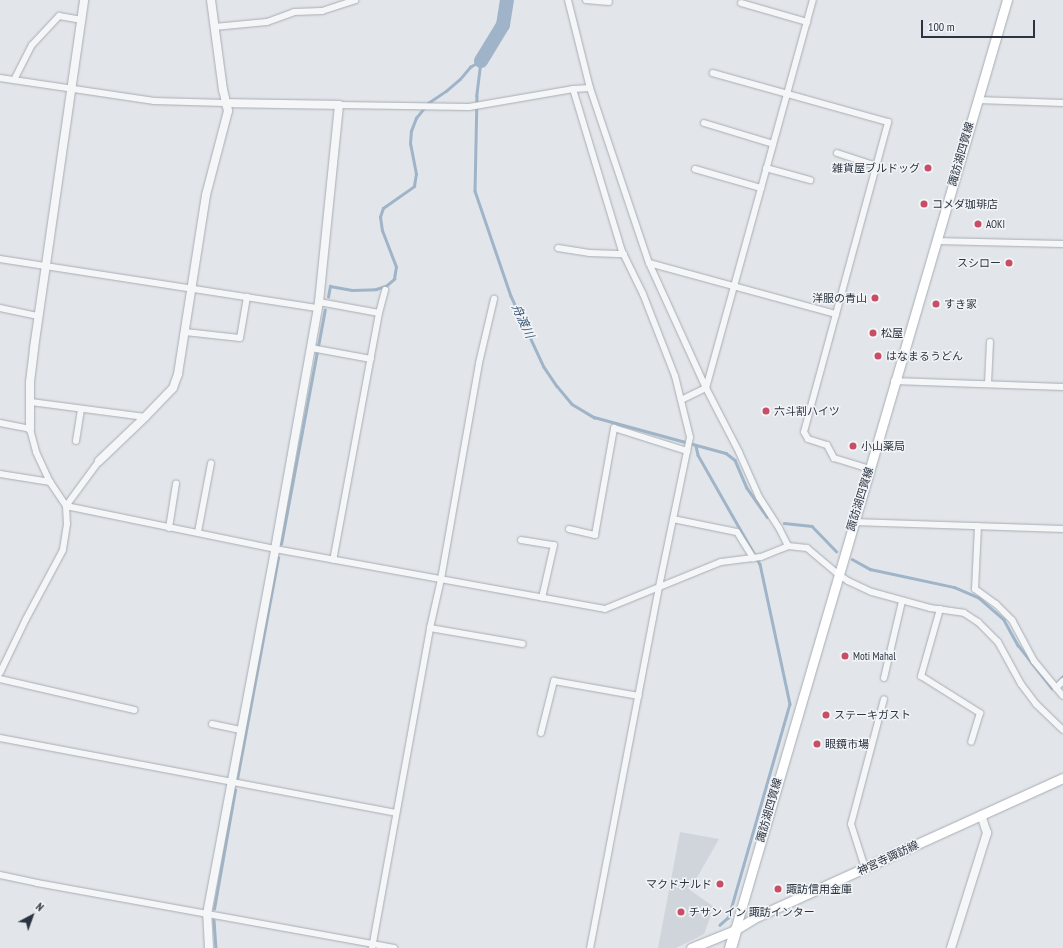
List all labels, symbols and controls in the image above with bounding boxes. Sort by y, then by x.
scale bar [923,12,1037,38]
text: 100 m [928,19,955,34]
street label: 諏訪湖四賀線 [946,120,976,188]
place label: 雑貨屋ブルドッグ [832,161,920,175]
marker: 雑貨屋ブルドッグ [923,163,933,173]
place label: コメダ珈琲店 [932,197,998,211]
marker: コメダ珈琲店 [919,199,929,209]
place label: AOKI [986,217,1005,231]
marker: AOKI [973,219,983,229]
place label: スシロー [957,256,1001,270]
marker: スシロー [1004,258,1014,268]
place label: 洋服の青山 [812,291,867,305]
marker: 洋服の青山 [870,293,880,303]
place label: すき家 [944,297,977,311]
marker: すき家 [931,299,941,309]
water label: 舟渡川 [509,302,537,340]
place label: 松屋 [881,326,903,340]
marker: 松屋 [868,328,878,338]
place label: はなまるうどん [886,349,963,363]
marker: はなまるうどん [873,351,883,361]
place label: 六斗割ハイツ [774,404,840,418]
marker: 六斗割ハイツ [761,406,771,416]
place label: 小山薬局 [861,439,905,453]
marker: 小山薬局 [848,441,858,451]
street label: 諏訪湖四賀線 [844,466,876,532]
place label: Moti Mahal [853,649,896,663]
marker: Moti Mahal [840,651,850,661]
place label: ステーキガスト [834,708,911,722]
marker: ステーキガスト [821,710,831,720]
place label: 眼鏡市場 [825,737,869,751]
marker: 眼鏡市場 [812,739,822,749]
street label: 諏訪湖四賀線 [754,776,784,844]
street label: 神宮寺諏訪線 [855,838,921,878]
place label: マクドナルド [646,877,712,891]
marker: マクドナルド [715,879,725,889]
place label: 諏訪信用金庫 [786,882,852,896]
marker: 諏訪信用金庫 [773,884,783,894]
north arrow [12,896,52,936]
text: N [33,900,47,914]
place label: チサン イン 諏訪インター [689,905,815,919]
marker: チサン イン 諏訪インター [676,907,686,917]

